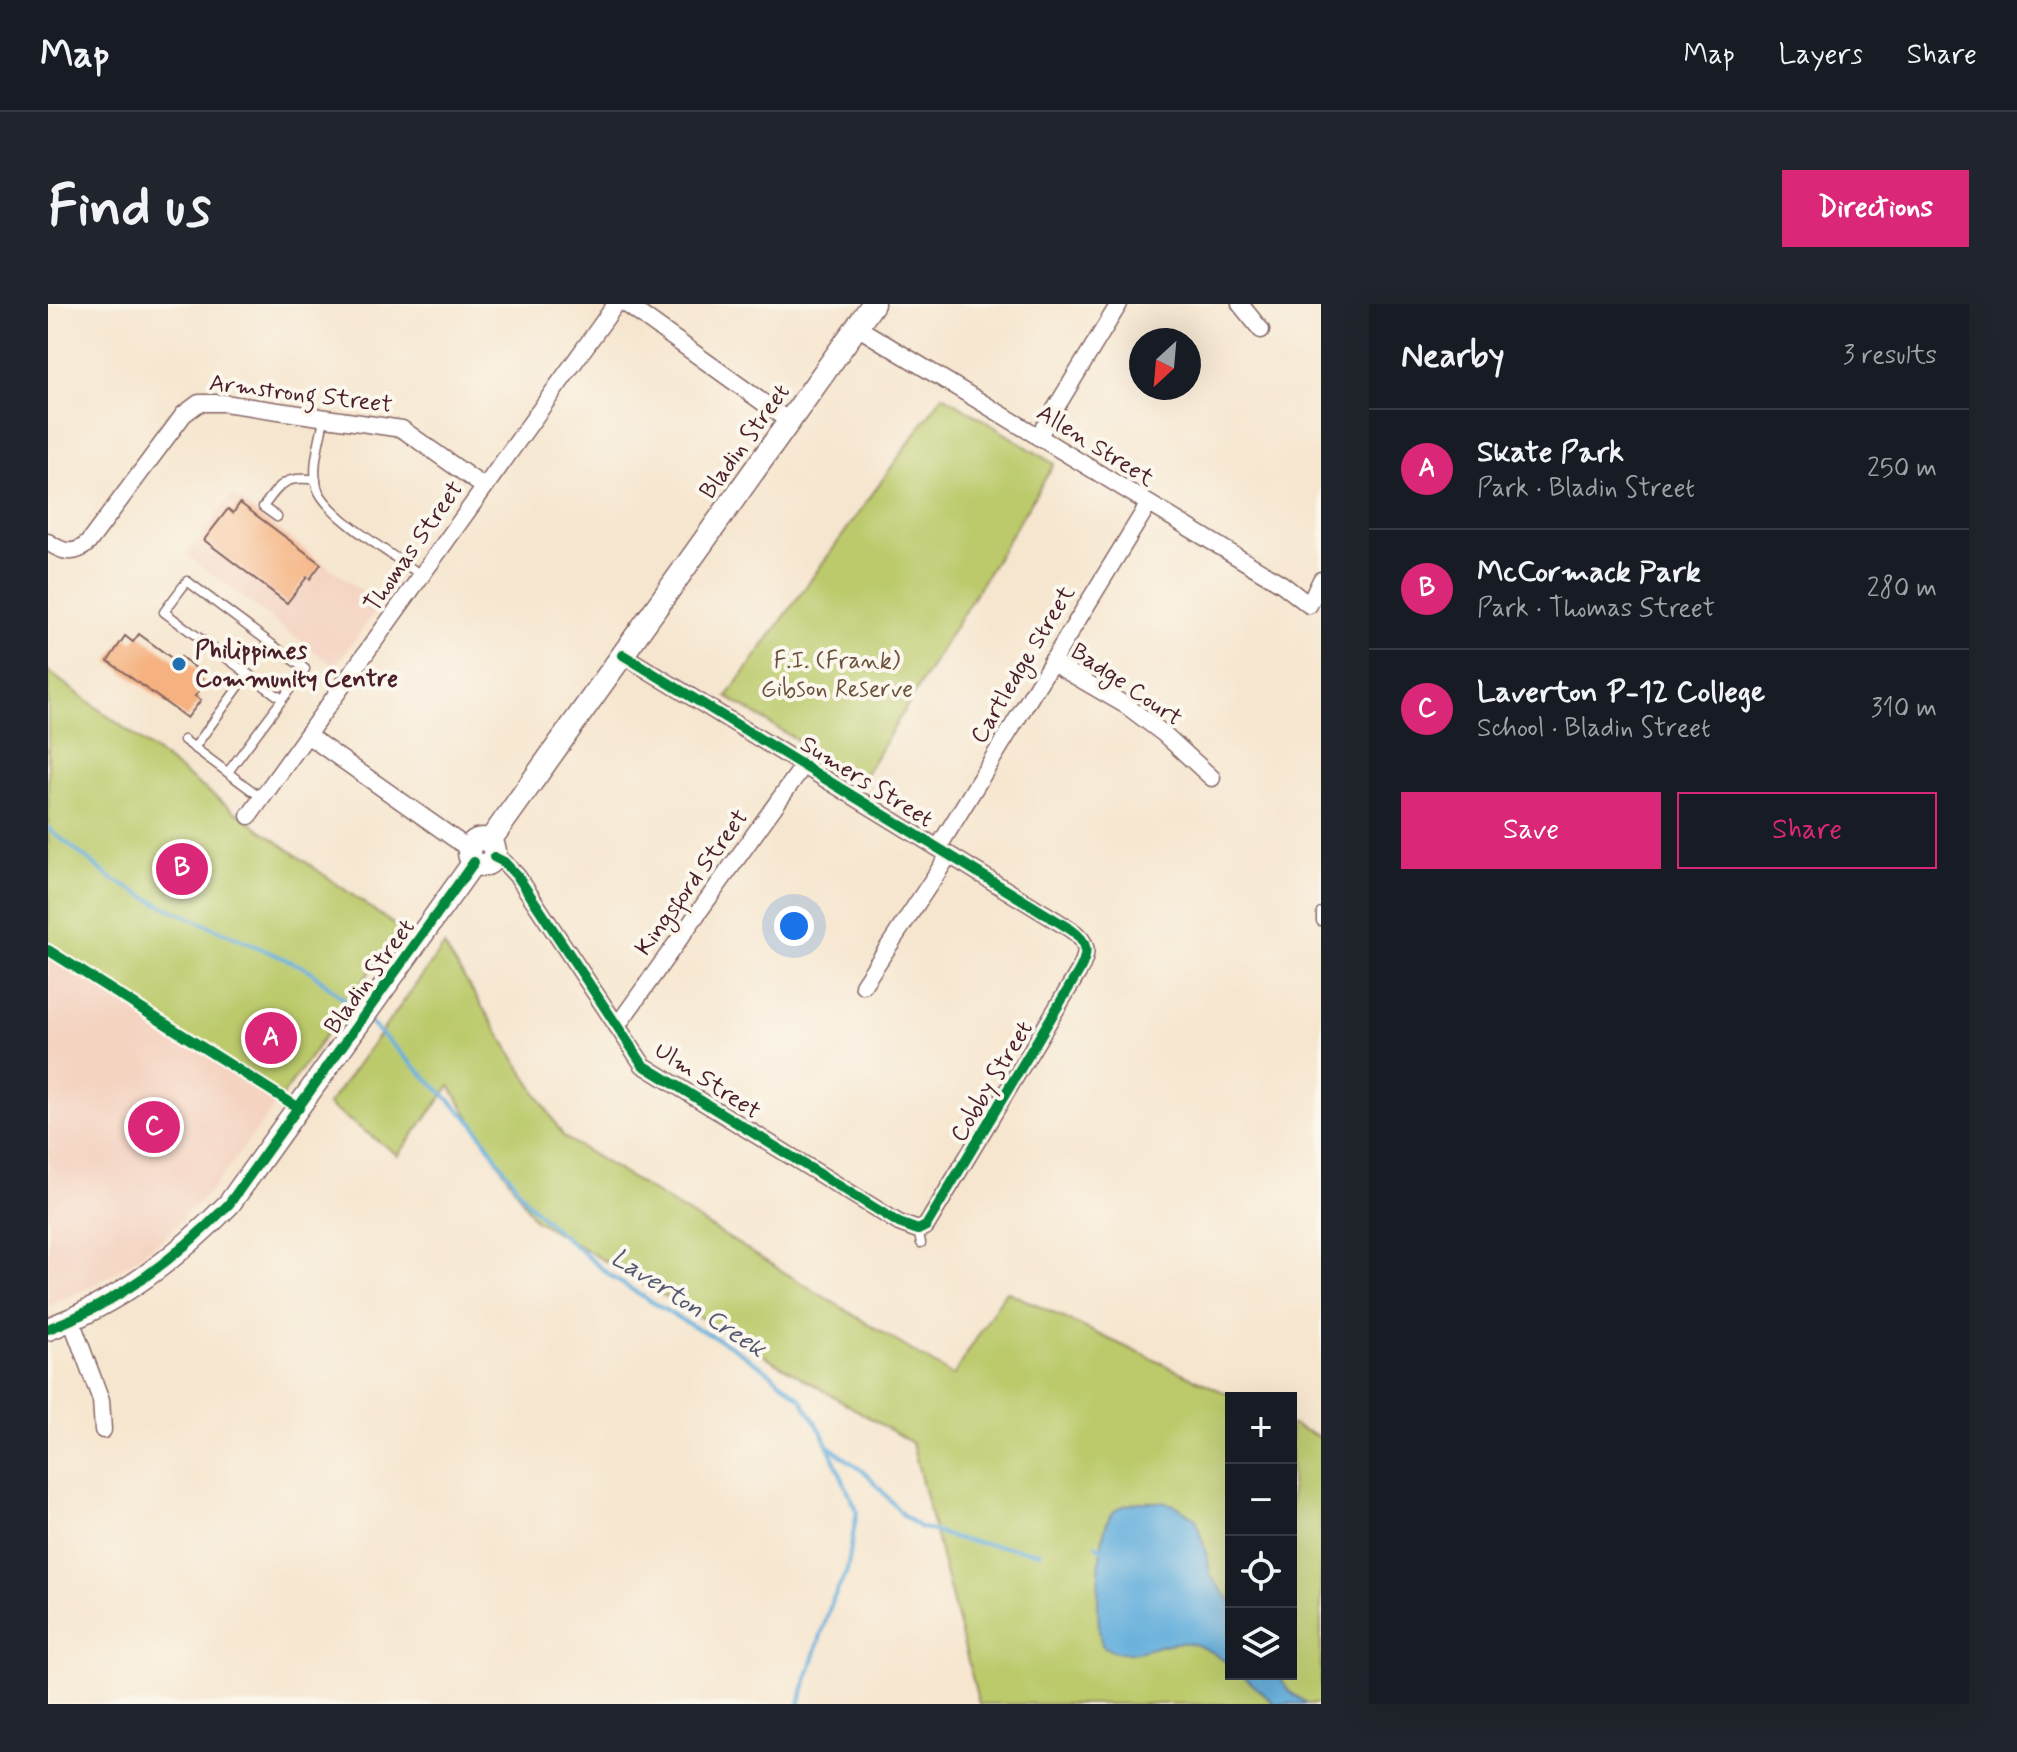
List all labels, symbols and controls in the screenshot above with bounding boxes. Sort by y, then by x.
text: Map [40,31,110,80]
text: Map [1684,37,1735,74]
text: Layers [1779,37,1863,74]
text: Share [1907,37,1977,74]
button: Directions [1782,170,1969,247]
text: Find us [48,172,211,245]
north arrow [1129,328,1201,400]
text: Nearby [1401,334,1505,379]
text: 3 results [1843,339,1937,373]
street label: Armstrong Street [207,368,394,424]
street label: Bladin Street [693,378,797,506]
street label: Allen Street [1031,398,1160,495]
text: Skate Park [1477,433,1624,472]
text: A [1418,452,1436,486]
text: 250 m [1867,452,1937,486]
text: Park · Bladin Street [1477,472,1695,506]
street label: Thomas Street [357,475,471,619]
text: McCormack Park [1477,553,1701,592]
text: B [1419,572,1435,606]
text: 280 m [1867,572,1937,606]
street label: Cartledge Street [964,580,1084,751]
text: Park · Thomas Street [1477,592,1715,626]
place label: Philippines Community Centre [195,636,398,695]
street label: Badge Court [1063,636,1188,736]
park label: F.I. (Frank) Gibson Reserve [761,646,913,705]
marker: Philippines Community Centre [170,655,188,673]
text: Laverton P-12 College [1477,673,1765,712]
text: C [1418,692,1436,726]
text: 310 m [1871,692,1937,726]
text: School · Bladin Street [1477,712,1711,746]
street label: Sumers Street [794,729,938,835]
button: Save [1401,792,1661,869]
button: Share [1677,792,1937,869]
street label: Kingsford Street [629,803,758,964]
pin: B [156,839,208,899]
your location [774,906,814,946]
street label: Bladin Street [318,913,422,1041]
pin: A [245,1008,297,1068]
street label: Cobby Street [944,1015,1041,1148]
street label: Ulm Street [648,1035,766,1127]
pin: C [128,1097,180,1157]
water label: Laverton Creek [604,1241,773,1367]
map controls [1225,1392,1297,1680]
button: + [1225,1392,1297,1464]
button: − [1225,1464,1297,1536]
button: locate [1225,1536,1297,1608]
button: layers [1225,1608,1297,1680]

